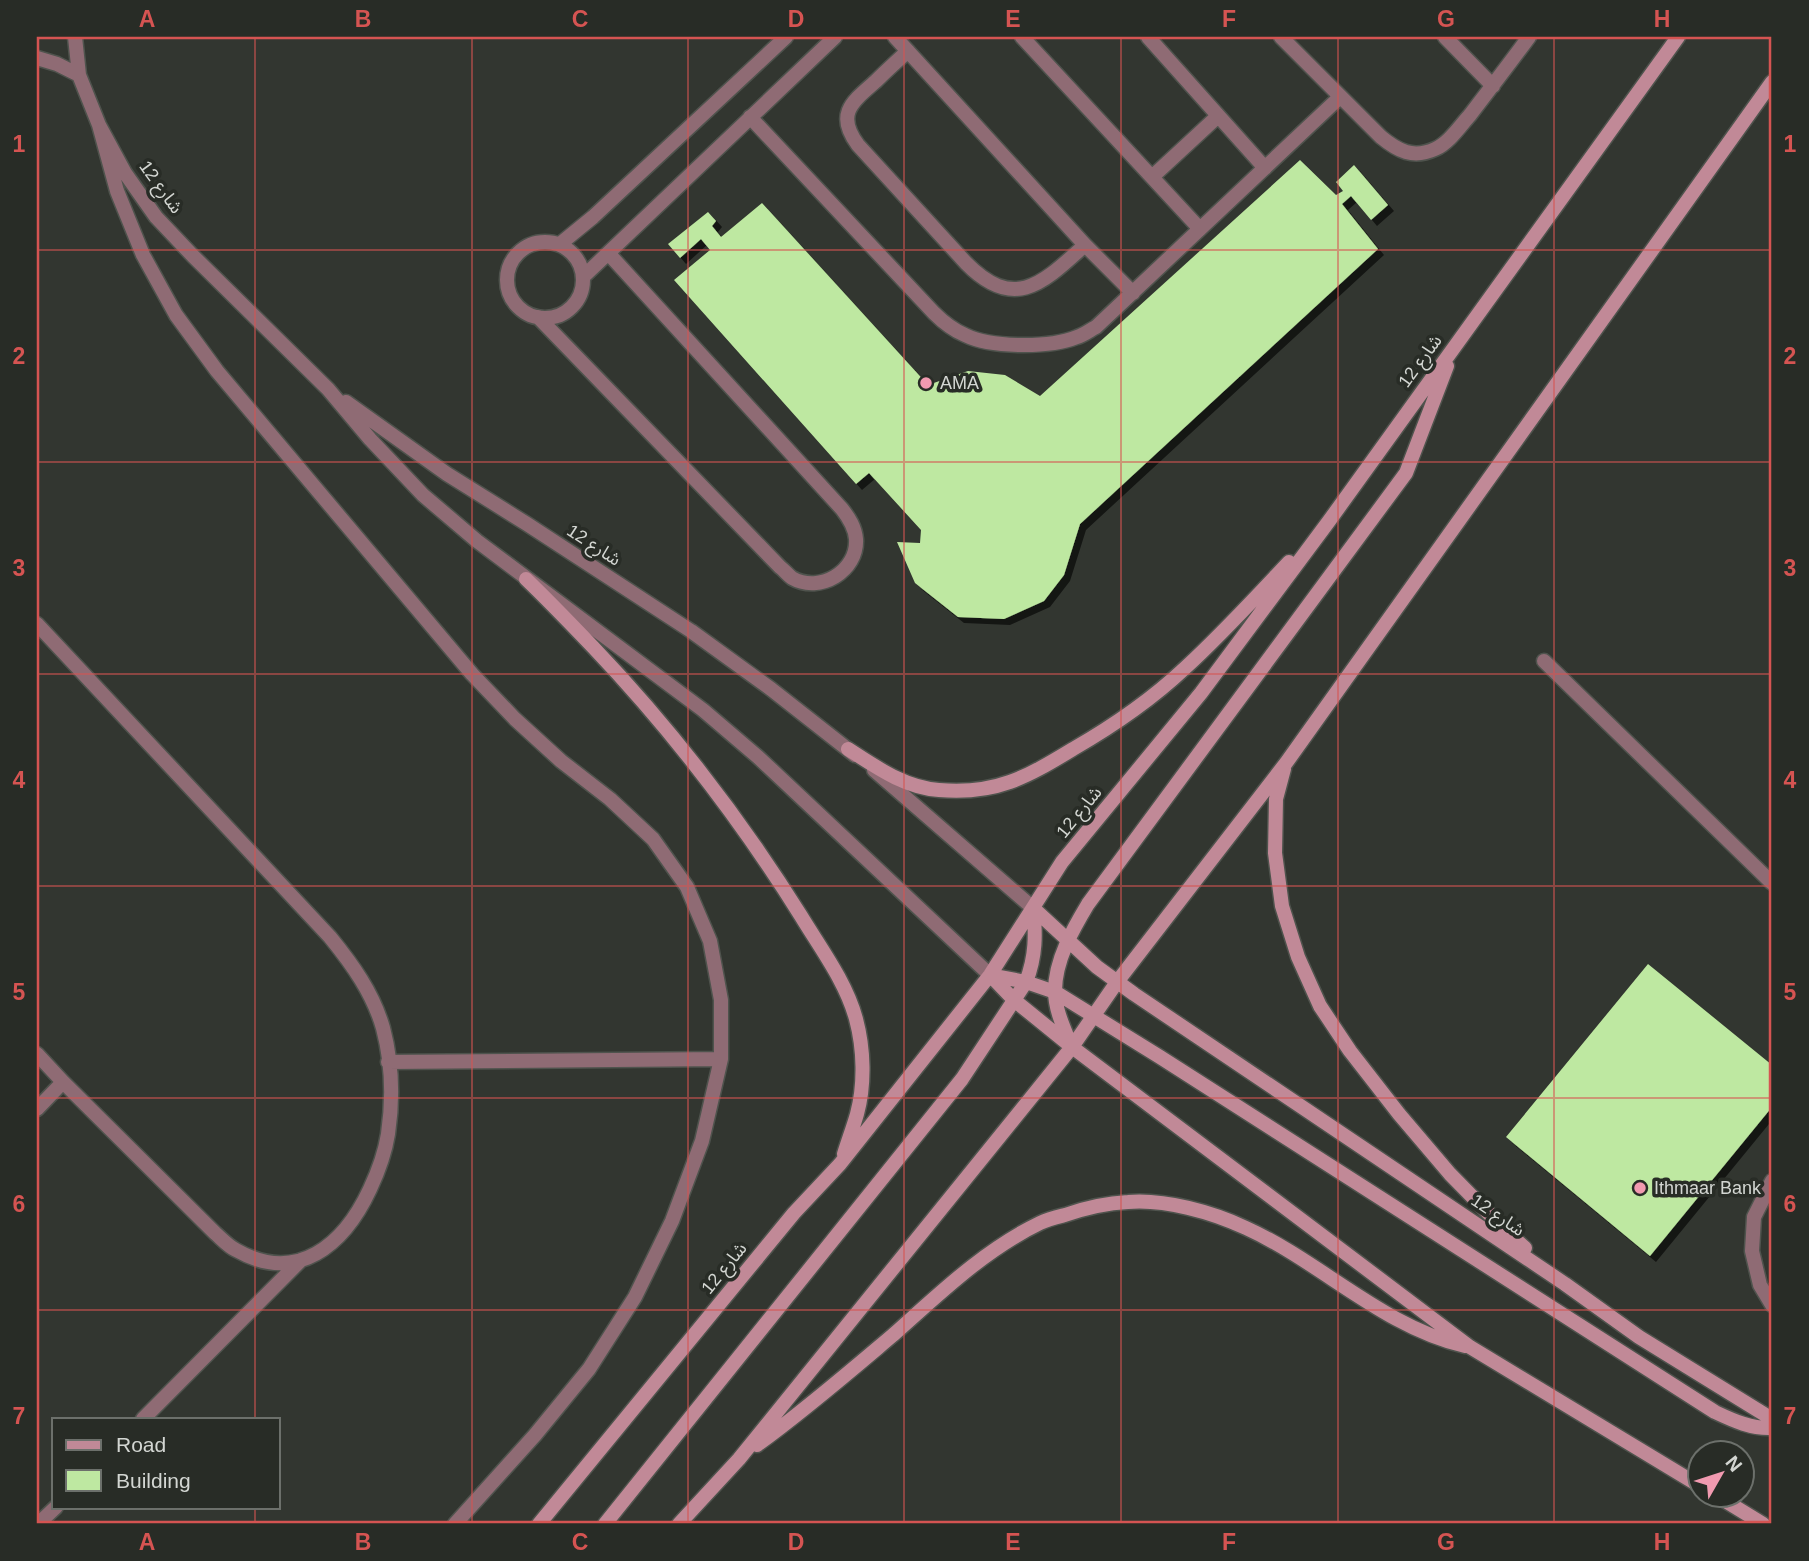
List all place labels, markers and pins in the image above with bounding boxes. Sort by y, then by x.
place label: AMA [940,373,979,393]
marker: AMA [918,375,934,391]
place label: Ithmaar Bank [1654,1178,1762,1198]
marker: Ithmaar Bank [1632,1180,1648,1196]

